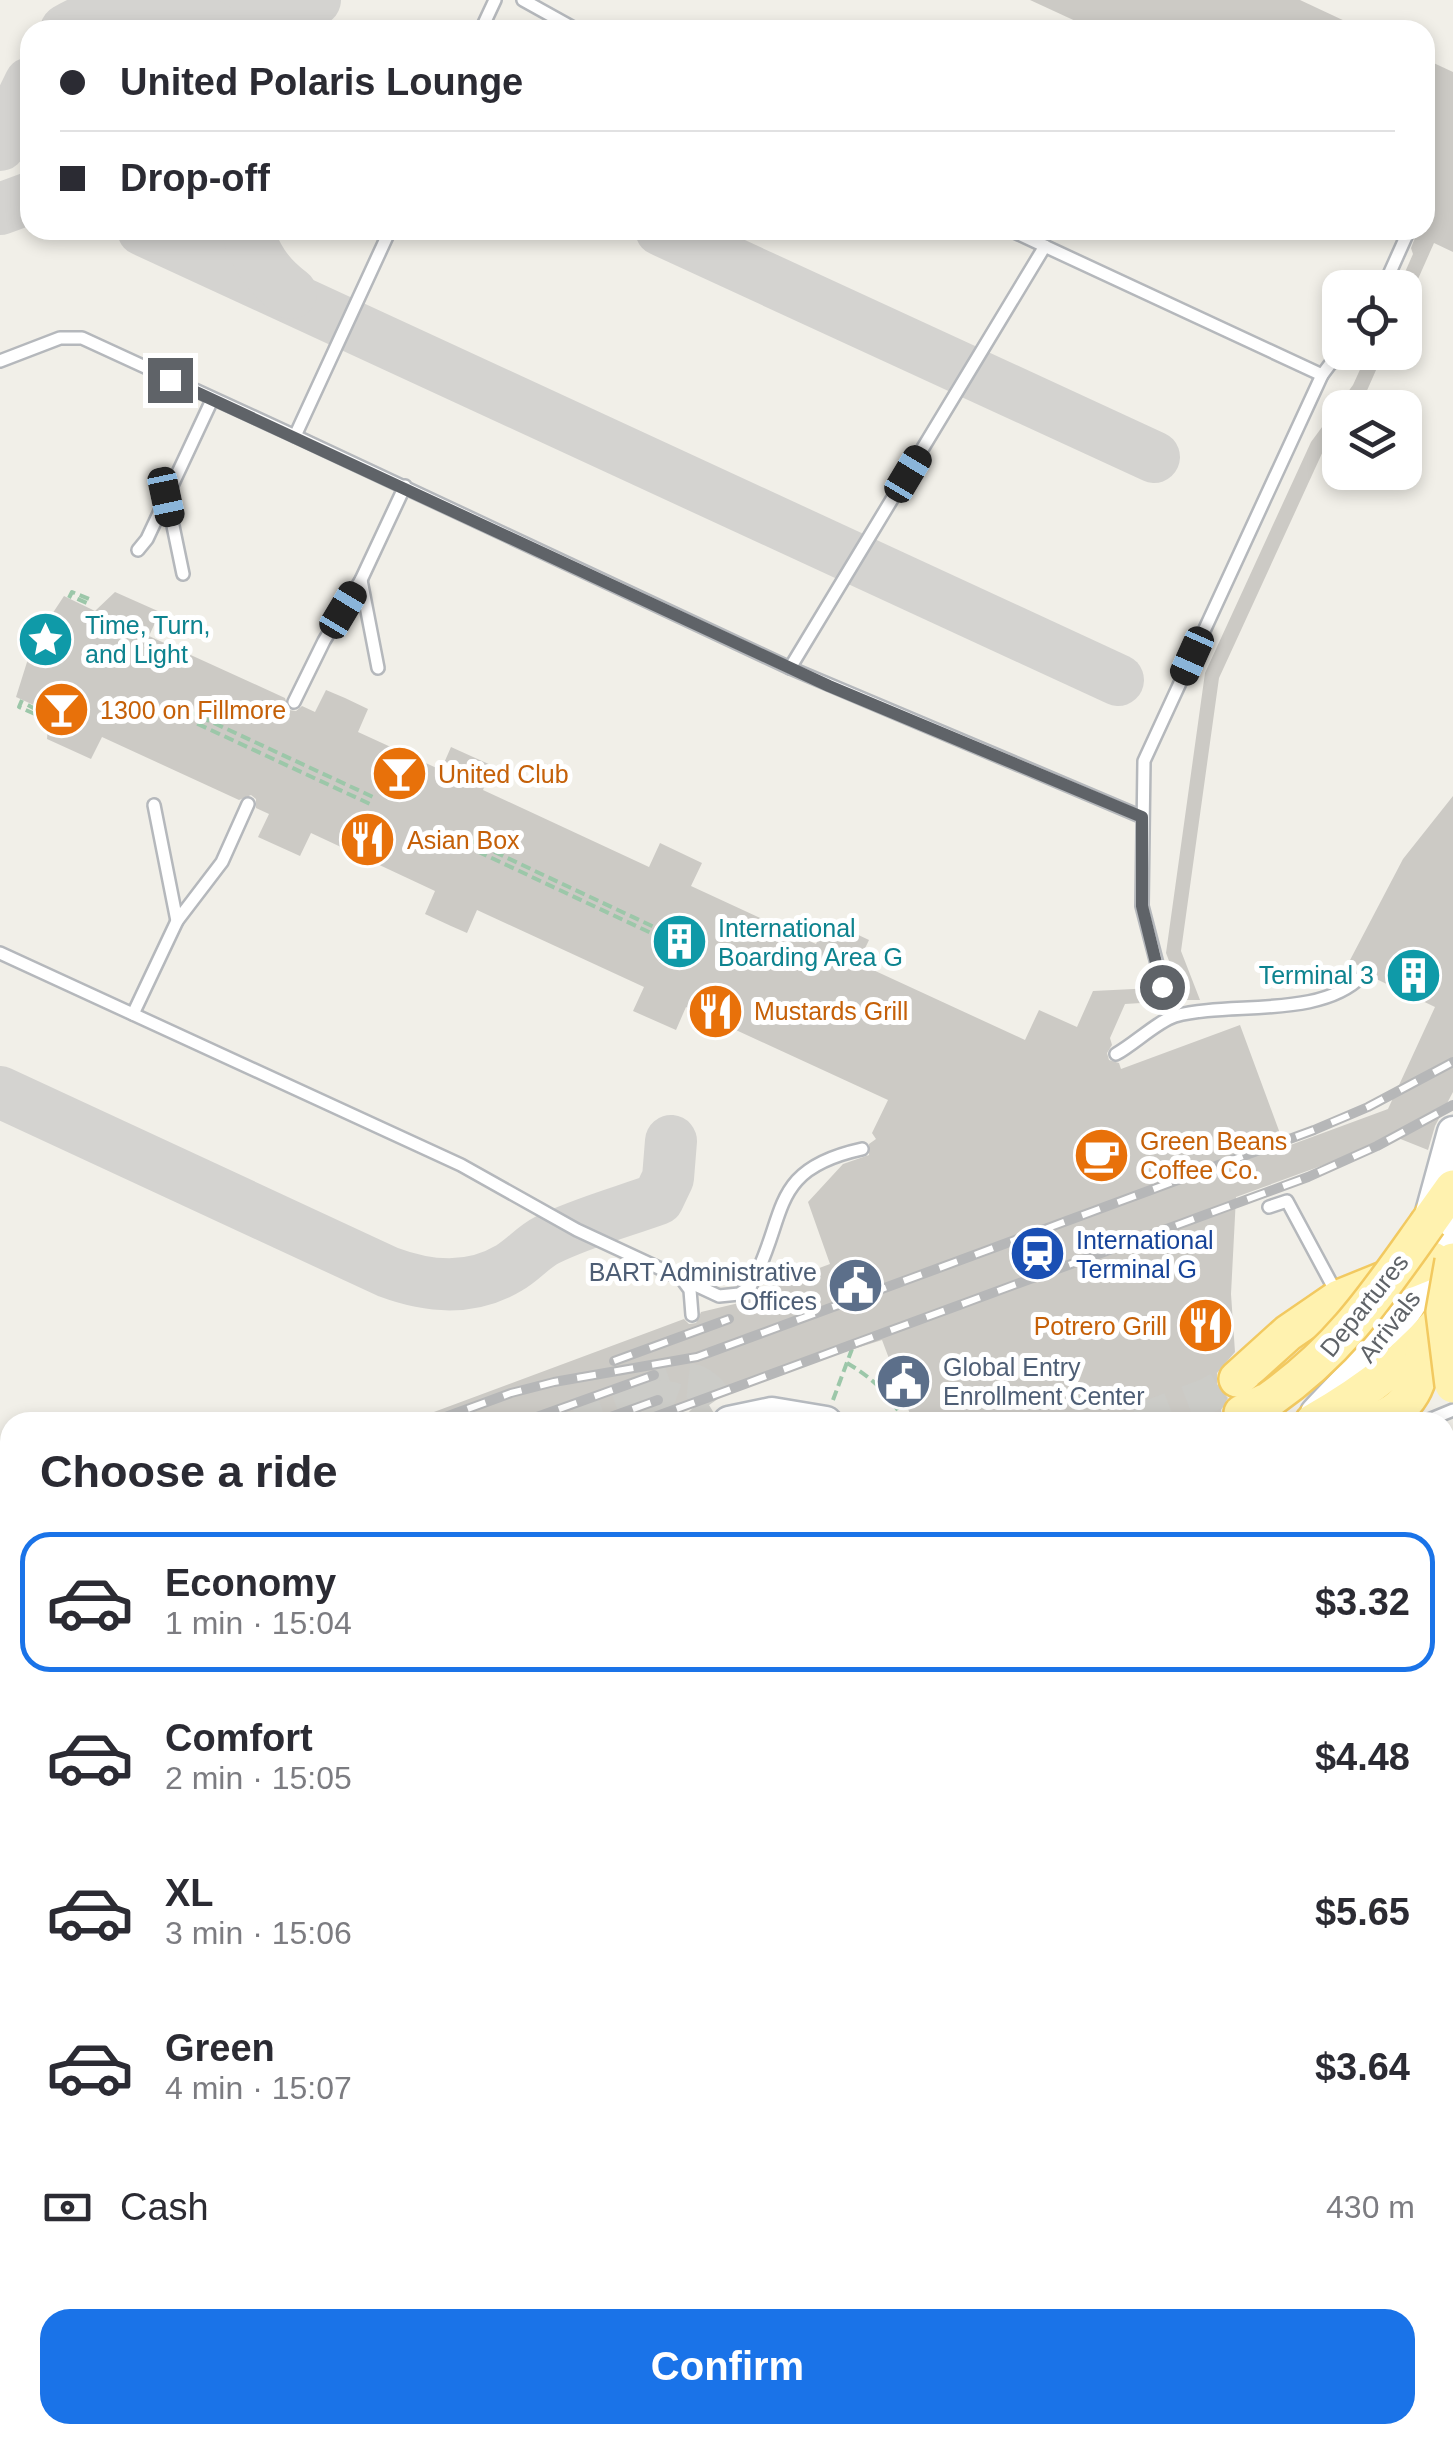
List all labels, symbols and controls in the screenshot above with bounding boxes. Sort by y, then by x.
text: United Polaris Lounge [120,61,523,103]
text: Drop-off [120,157,270,199]
map controls [1322,270,1422,490]
button: locate [1322,270,1422,370]
route end [148,358,193,403]
button: layers [1322,390,1422,490]
car [880,441,936,507]
car [145,465,187,529]
car [315,577,371,643]
place icon: Time, Turn, and Light [16,609,76,669]
place label: Time, Turn, and Light [85,611,211,668]
car [1166,622,1218,690]
bar icon: 1300 on Fillmore [31,680,91,740]
place label: 1300 on Fillmore [100,696,286,724]
bar icon: United Club [369,744,429,804]
place label: United Club [438,760,569,788]
restaurant icon: Asian Box [338,810,398,870]
place label: Asian Box [407,826,520,854]
building icon: International Boarding Area G [649,912,709,972]
place label: International Boarding Area G [718,914,903,971]
building icon: Terminal 3 [1383,945,1443,1005]
place label: Terminal 3 [1259,961,1374,989]
route start [1140,965,1185,1010]
restaurant icon: Mustards Grill [685,981,745,1041]
place label: Mustards Grill [754,997,908,1025]
cafe icon: Green Beans Coffee Co. [1071,1125,1131,1185]
place label: Green Beans Coffee Co. [1140,1127,1287,1184]
station icon: International Terminal G [1007,1224,1067,1284]
place label: International Terminal G [1076,1226,1214,1283]
street label: Departures [1314,1248,1414,1362]
public building icon: BART Administrative Offices [826,1256,886,1316]
place label: BART Administrative Offices [589,1258,817,1315]
street label: Arrivals [1352,1285,1426,1367]
restaurant icon: Potrero Grill [1176,1296,1236,1356]
place label: Potrero Grill [1034,1312,1167,1340]
public building icon: Global Entry Enrollment Center [874,1351,934,1411]
place label: Global Entry Enrollment Center [943,1353,1144,1410]
text: Choose a ride [40,1446,338,1497]
icon: car [45,1557,135,1647]
text: Economy [165,1562,336,1604]
text: $3.32 [1315,1581,1410,1623]
text: 1 min · 15:04 [165,1605,352,1641]
icon: car [45,1712,135,1802]
text: Comfort [165,1717,313,1759]
text: $4.48 [1315,1736,1410,1778]
text: 2 min · 15:05 [165,1760,352,1796]
icon: car [45,1867,135,1957]
text: XL [165,1872,214,1914]
text: $5.65 [1315,1891,1410,1933]
text: 3 min · 15:06 [165,1915,352,1951]
icon: car [45,2022,135,2112]
text: Green [165,2027,275,2069]
text: $3.64 [1315,2046,1410,2088]
text: 4 min · 15:07 [165,2070,352,2106]
icon: cash [40,2180,95,2235]
text: Cash [120,2186,209,2228]
text: 430 m [1326,2189,1415,2225]
button: Confirm [40,2309,1415,2424]

